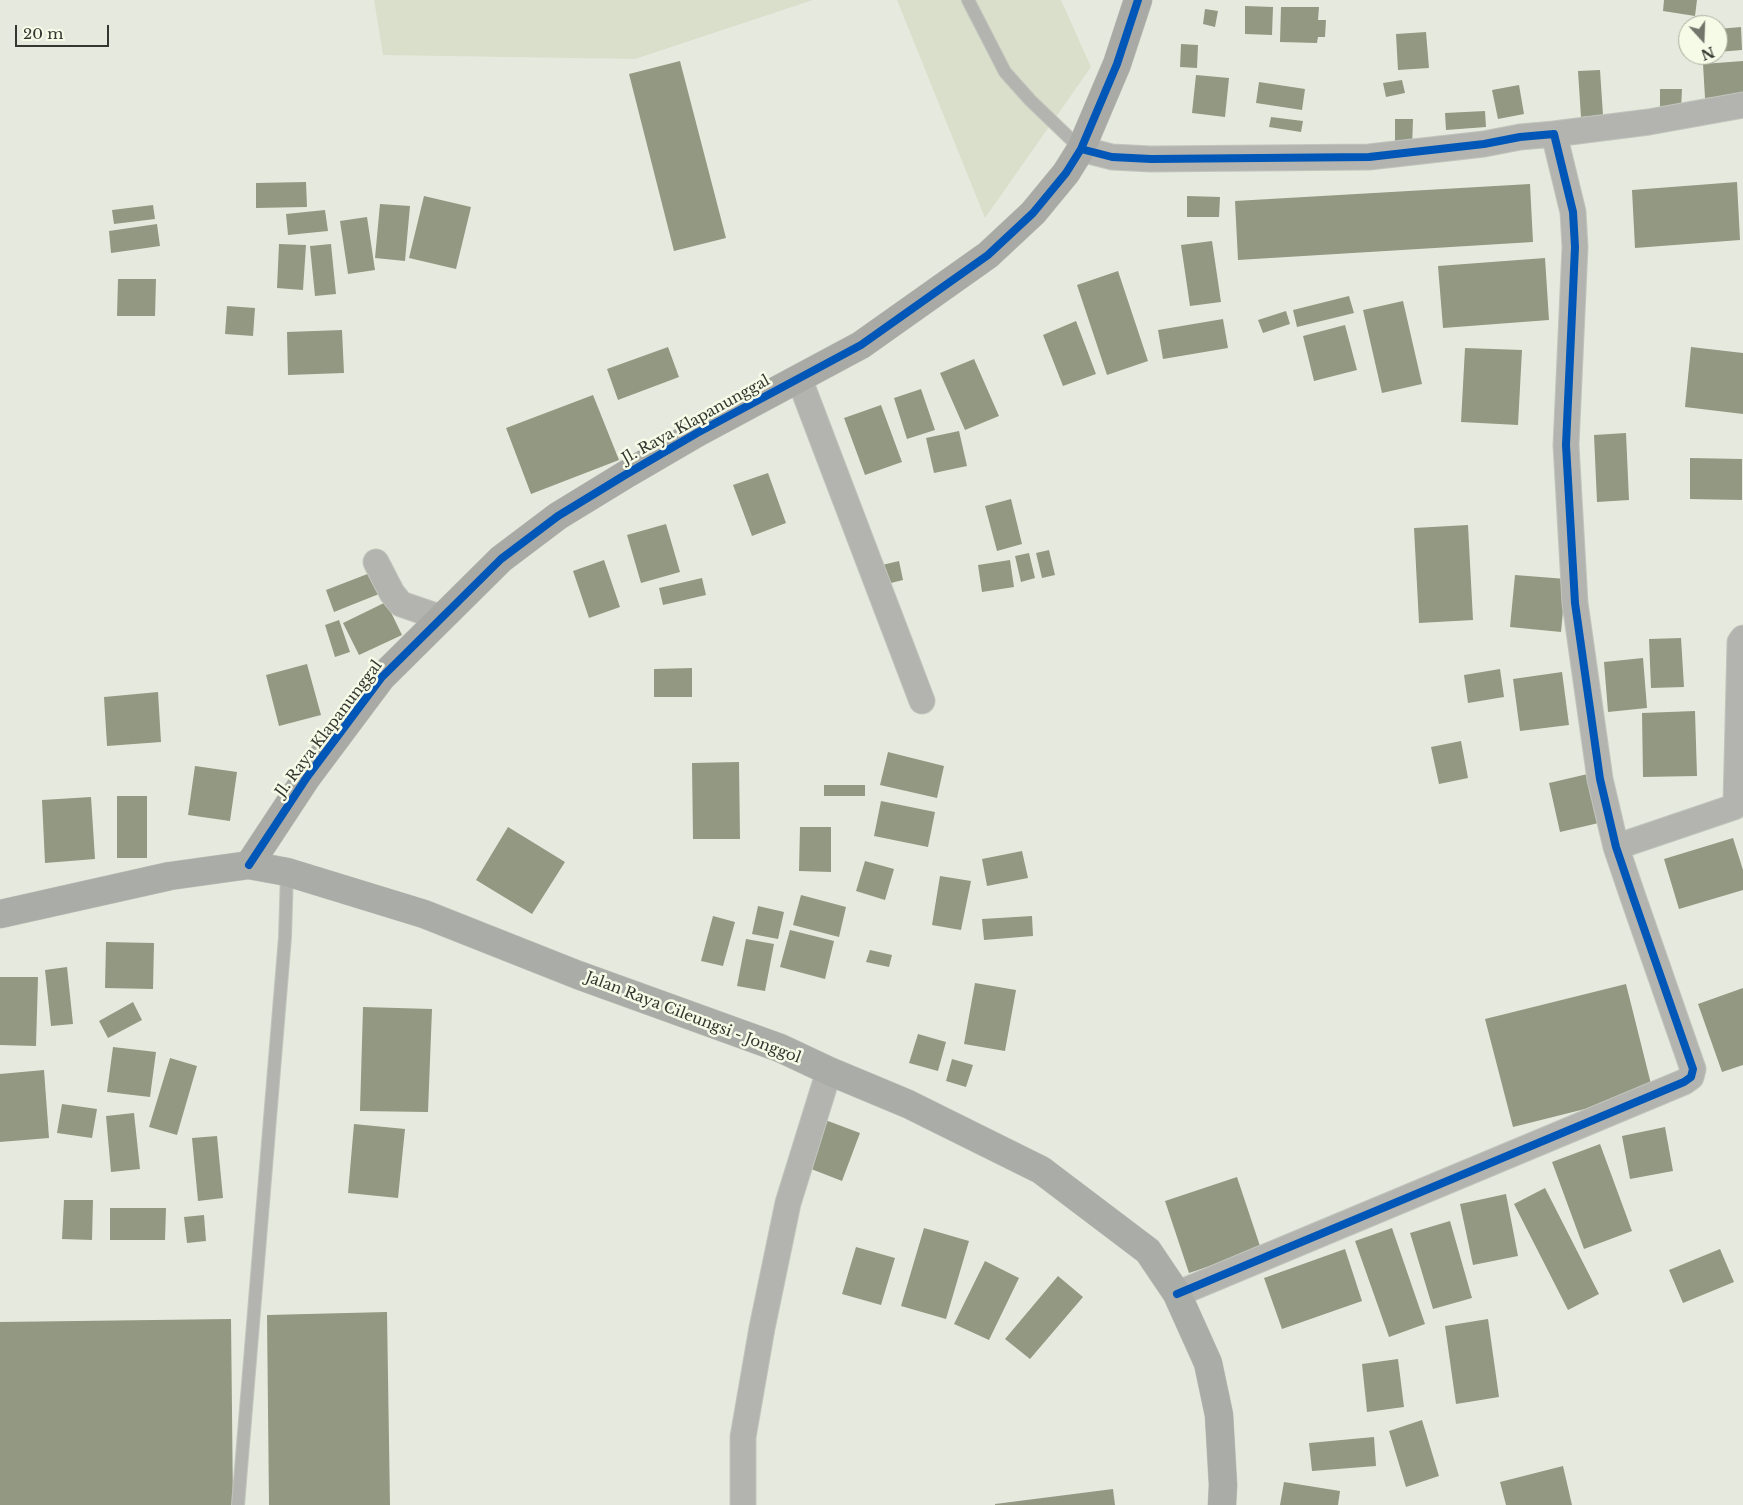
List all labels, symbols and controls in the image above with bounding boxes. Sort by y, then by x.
scale bar [18,15,111,47]
north arrow [1678,15,1728,65]
text: 20 m [23,24,63,43]
text: N [1699,42,1717,64]
street label: Jl. Raya Klapanunggal [619,372,773,468]
street label: Jl. Raya Klapanunggal [272,657,386,801]
street label: Jalan Raya Cileungsi - Jonggol [583,969,803,1067]

